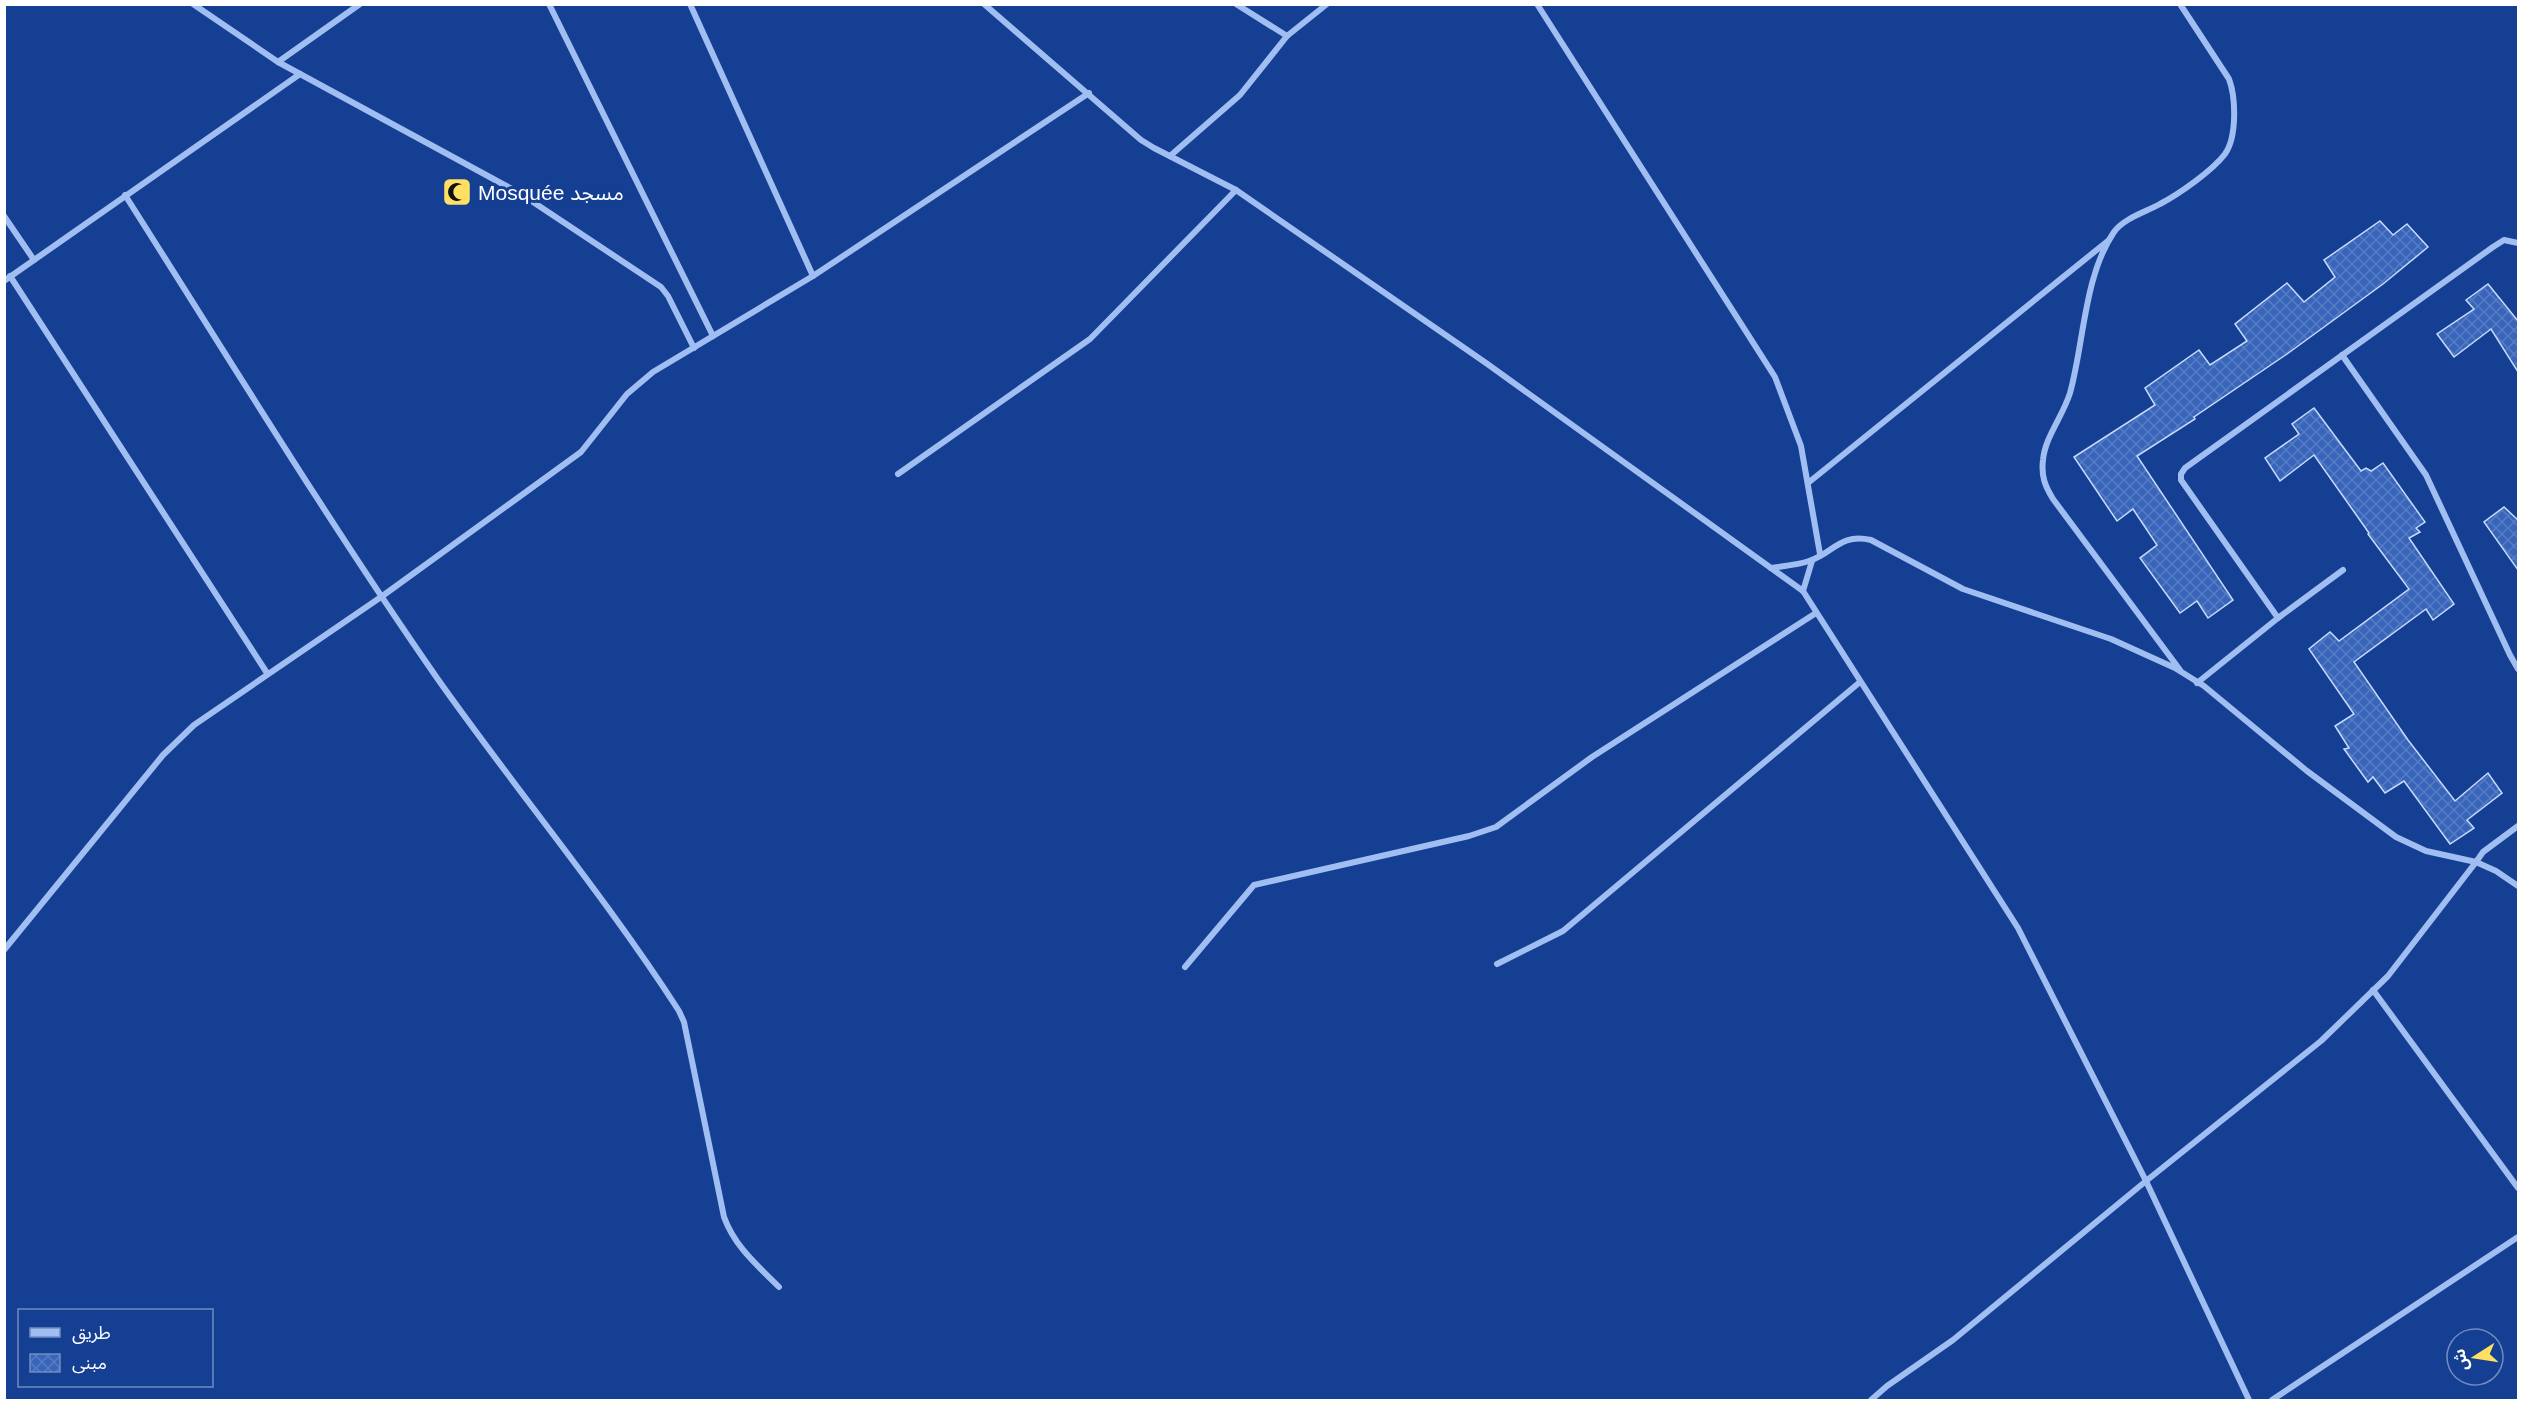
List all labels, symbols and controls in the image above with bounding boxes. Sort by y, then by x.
mosque icon: Mosquée مسجد [441,176,473,208]
place label: Mosquée مسجد [478,181,624,204]
legend [18,1309,213,1387]
text: طريق [72,1323,111,1344]
north arrow [2445,1327,2505,1387]
text: ش [2450,1347,2472,1373]
text: مبنى [72,1353,107,1374]

